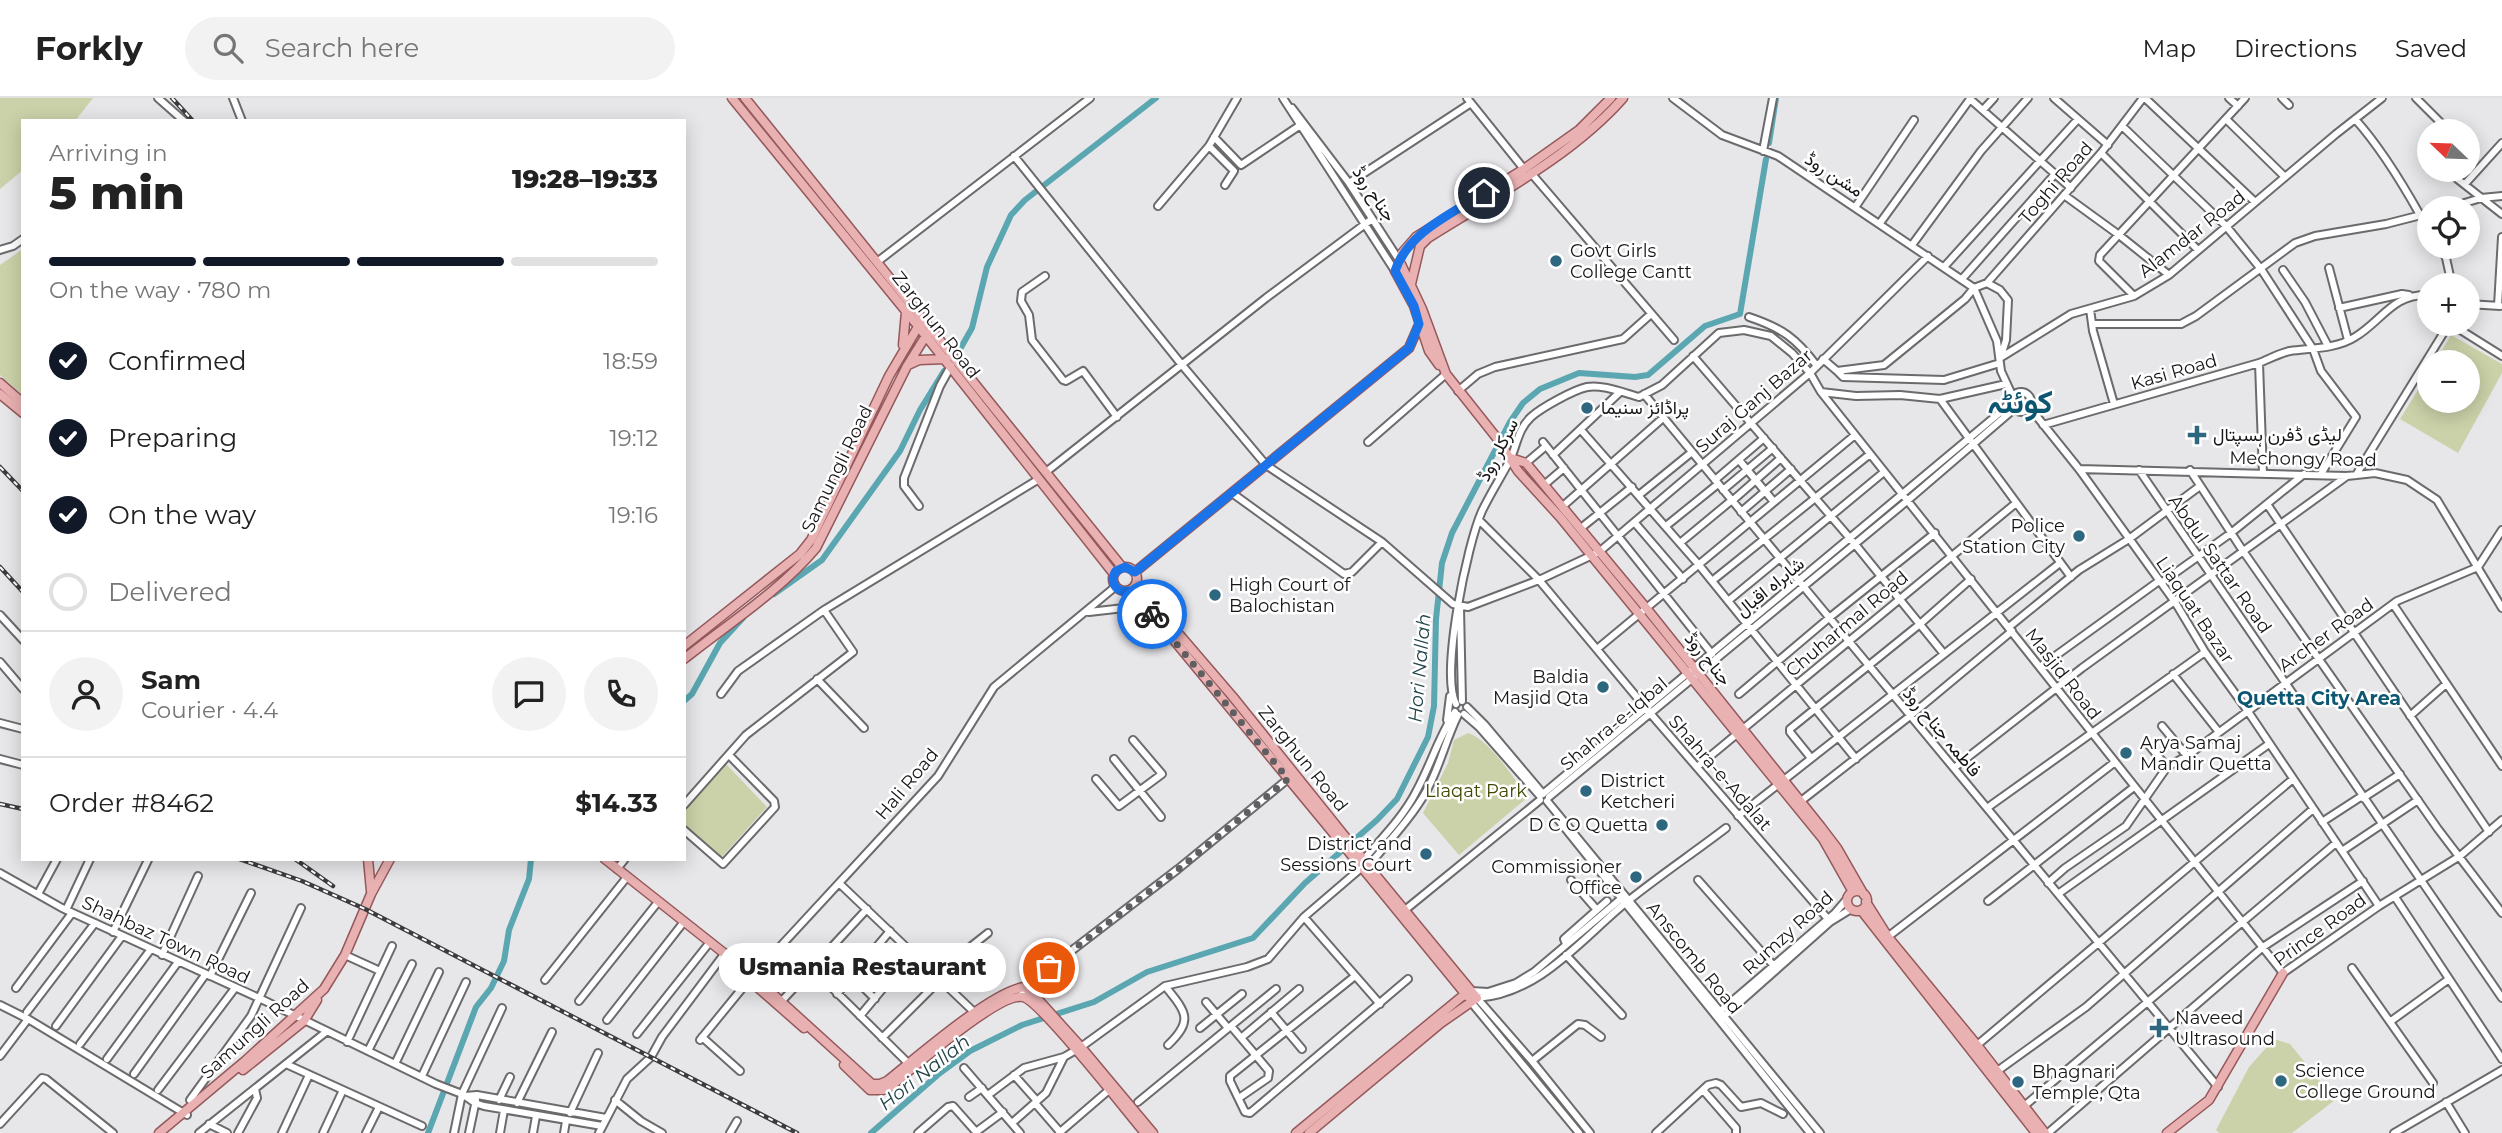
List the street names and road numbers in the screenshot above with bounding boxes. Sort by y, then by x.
street label: Toghi Road [2014,137,2098,229]
street label: مشن روڈ [1801,148,1867,202]
street label: جناح روڈ [1347,162,1400,226]
street label: Alamdar Road [2134,186,2250,282]
street label: Zarghun Road [887,267,985,383]
street label: Suraj Ganj Bazar [1691,344,1817,458]
street label: Kasi Road [2128,349,2220,395]
street label: Samungli Road [797,402,877,536]
street label: سرکلر روڈ [1473,415,1523,485]
street label: Mechongy Road [2229,447,2377,471]
street label: Abdul Sattar Road [2164,490,2276,638]
street label: Liaquat Bazar [2151,552,2239,668]
street label: شاہراہ اقبال [1731,553,1809,622]
street label: Chuharmal Road [1781,566,1913,682]
street label: Archer Road [2274,593,2378,677]
street label: Masjid Road [2020,624,2106,724]
street label: جناح روڈ [1679,628,1736,691]
street label: Shahra-e-Iqbal [1556,673,1672,775]
street label: فاطمہ جناح روڈ [1897,683,1986,782]
street label: Zarghun Road [1254,702,1352,816]
street label: Shahra-e-Adalat [1664,711,1776,835]
street label: Hali Road [871,744,943,824]
street label: Rumzy Road [1738,886,1838,980]
street label: Prince Road [2269,889,2371,971]
street label: Shahbaz Town Road [78,891,254,989]
street label: Anscomb Road [1642,897,1746,1019]
street label: Samungli Road [196,974,314,1084]

